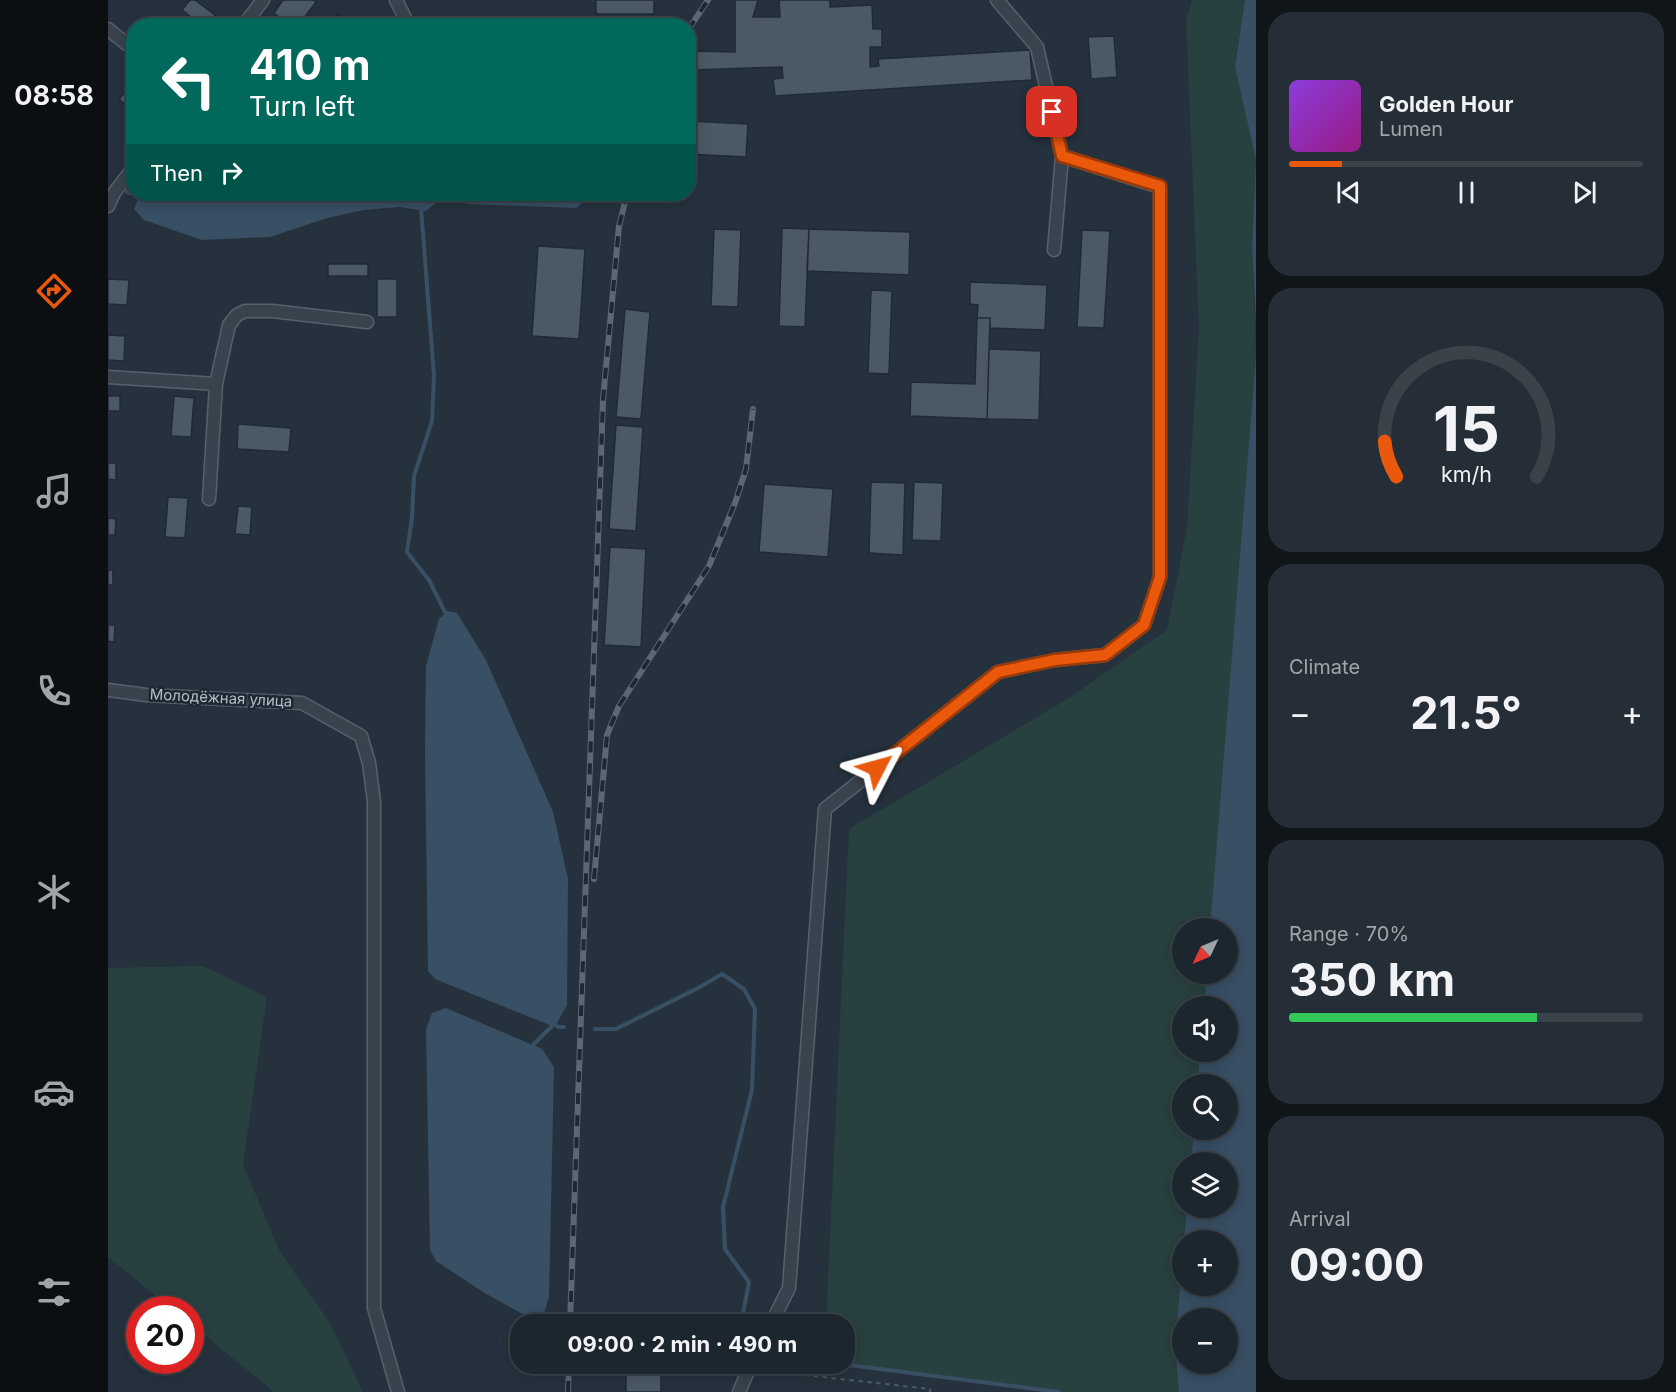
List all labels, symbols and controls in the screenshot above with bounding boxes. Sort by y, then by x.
text: 410 m [249,39,371,90]
icon: left [150,42,228,120]
text: 08:58 [14,79,94,112]
pin [1026,86,1077,137]
text: Turn left [249,90,355,123]
text: Golden Hour [1379,91,1513,117]
icon: arrive [1035,95,1068,128]
text: Lumen [1379,117,1443,141]
icon: right [215,156,248,189]
text: Then [150,160,203,186]
icon: previous [1332,176,1365,209]
icon: pause [1450,176,1483,209]
icon: next [1568,176,1601,209]
icon: directions [33,270,75,312]
text: 15 [1433,391,1499,466]
text: km/h [1441,461,1491,487]
icon: music [33,470,75,512]
text: Climate [1289,655,1360,679]
icon: phone [33,670,75,712]
street label: Молодёжная улица [149,684,293,711]
text: 21.5° [1410,685,1522,740]
text: − [1289,693,1311,733]
text: + [1621,693,1643,733]
position arrow [845,736,909,800]
icon: climate [33,871,75,913]
north arrow [1172,918,1238,984]
map controls [1172,918,1238,1374]
text: Range · 70% [1289,922,1409,946]
text: 350 km [1289,952,1455,1007]
button: sound [1172,996,1238,1062]
icon: car [33,1071,75,1113]
button: search [1172,1074,1238,1140]
button: layers [1172,1152,1238,1218]
text: Arrival [1289,1207,1351,1231]
button: + [1172,1230,1238,1296]
text: 09:00 [1289,1237,1424,1292]
icon: filters [33,1271,75,1313]
speed limit sign: 20 [126,1296,204,1374]
button: − [1172,1308,1238,1374]
text: 09:00 · 2 min · 490 m [568,1331,797,1357]

